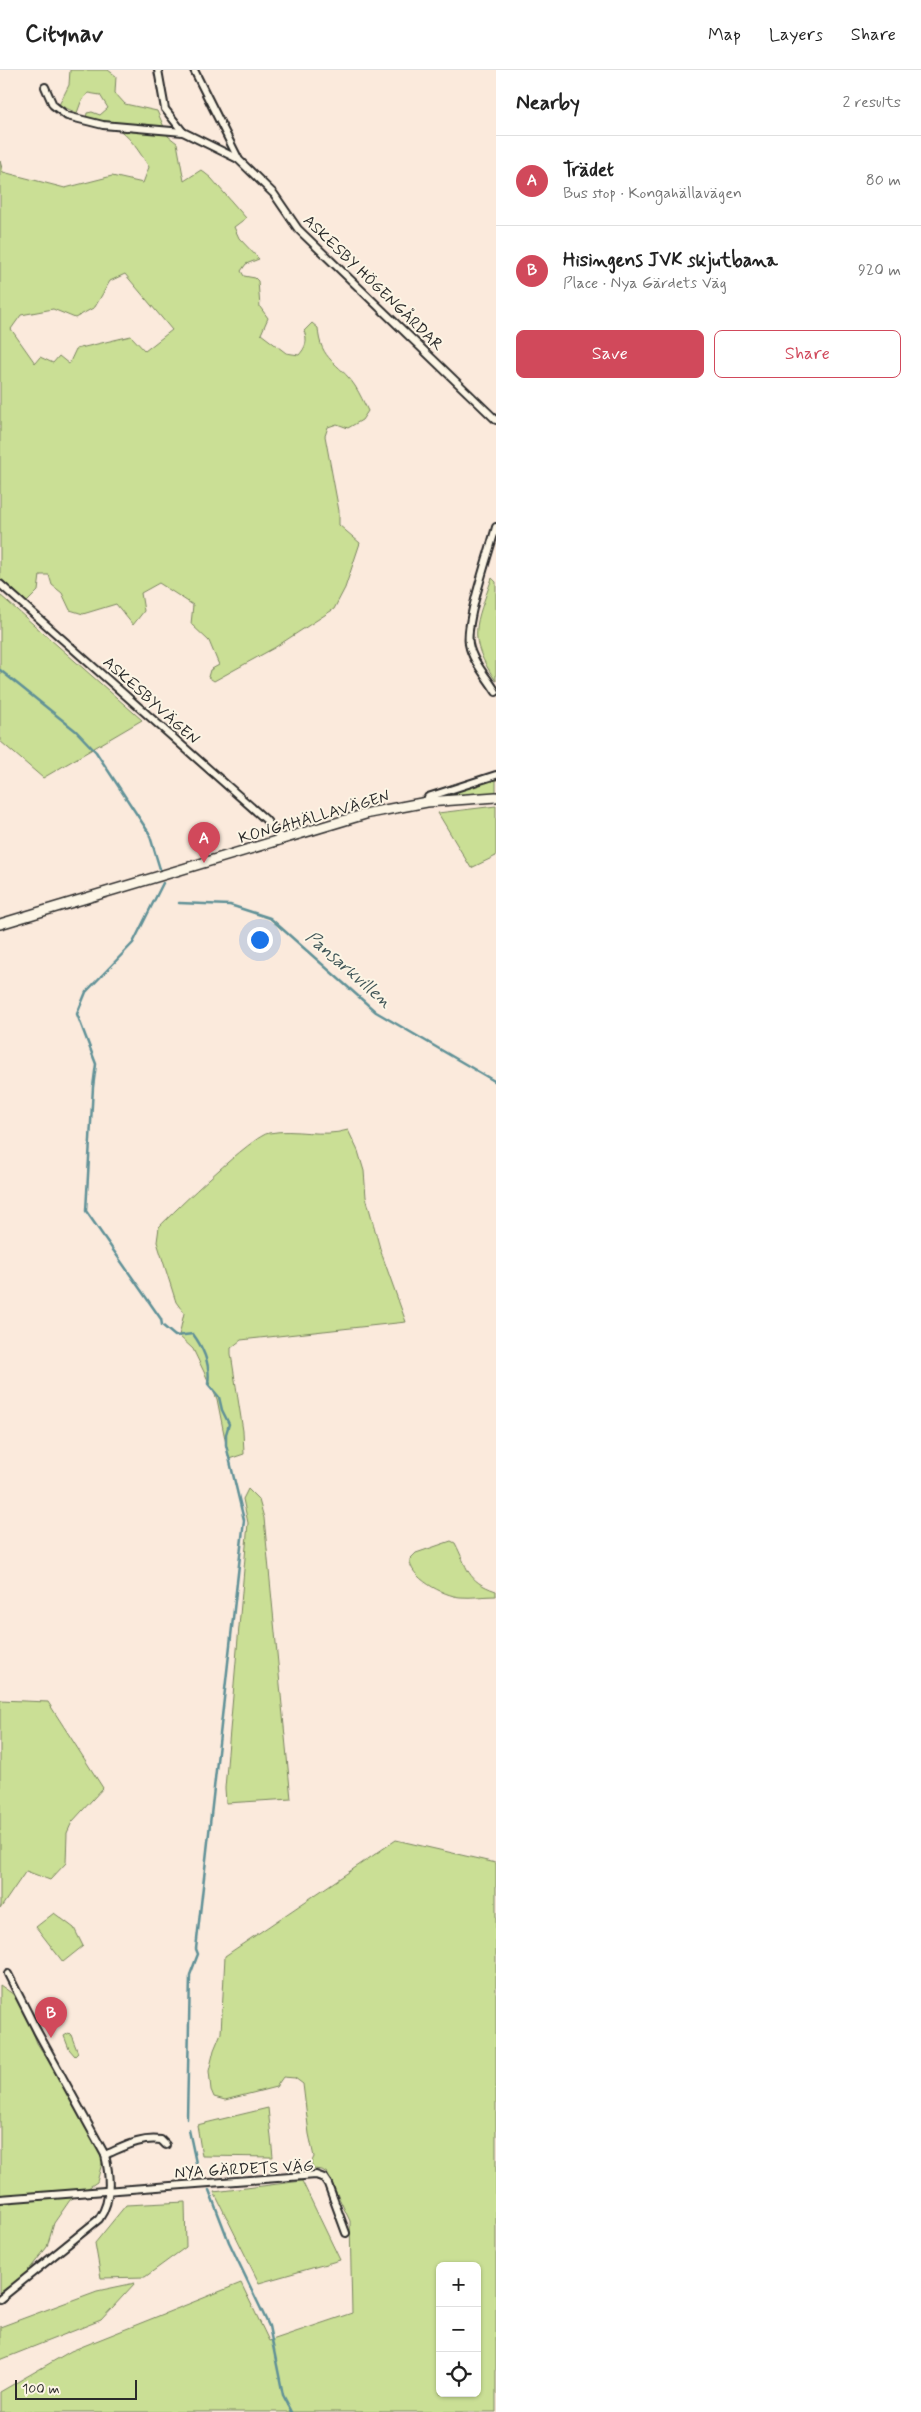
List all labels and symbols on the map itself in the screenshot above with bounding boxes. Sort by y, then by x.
street label: ASKESBY HÖGENGÅRDAR [298,211,448,356]
street label: ASKESBYVÄGEN [98,652,204,750]
street label: KONGAHÄLLAVÄGEN [236,786,393,849]
pin: A [188,822,220,863]
water label: Pansarkvillen [300,926,396,1014]
your location [247,927,273,953]
pin: B [35,1997,67,2038]
street label: NYA GÄRDETS VÄG [174,2155,314,2184]
scale bar [15,2377,138,2400]

